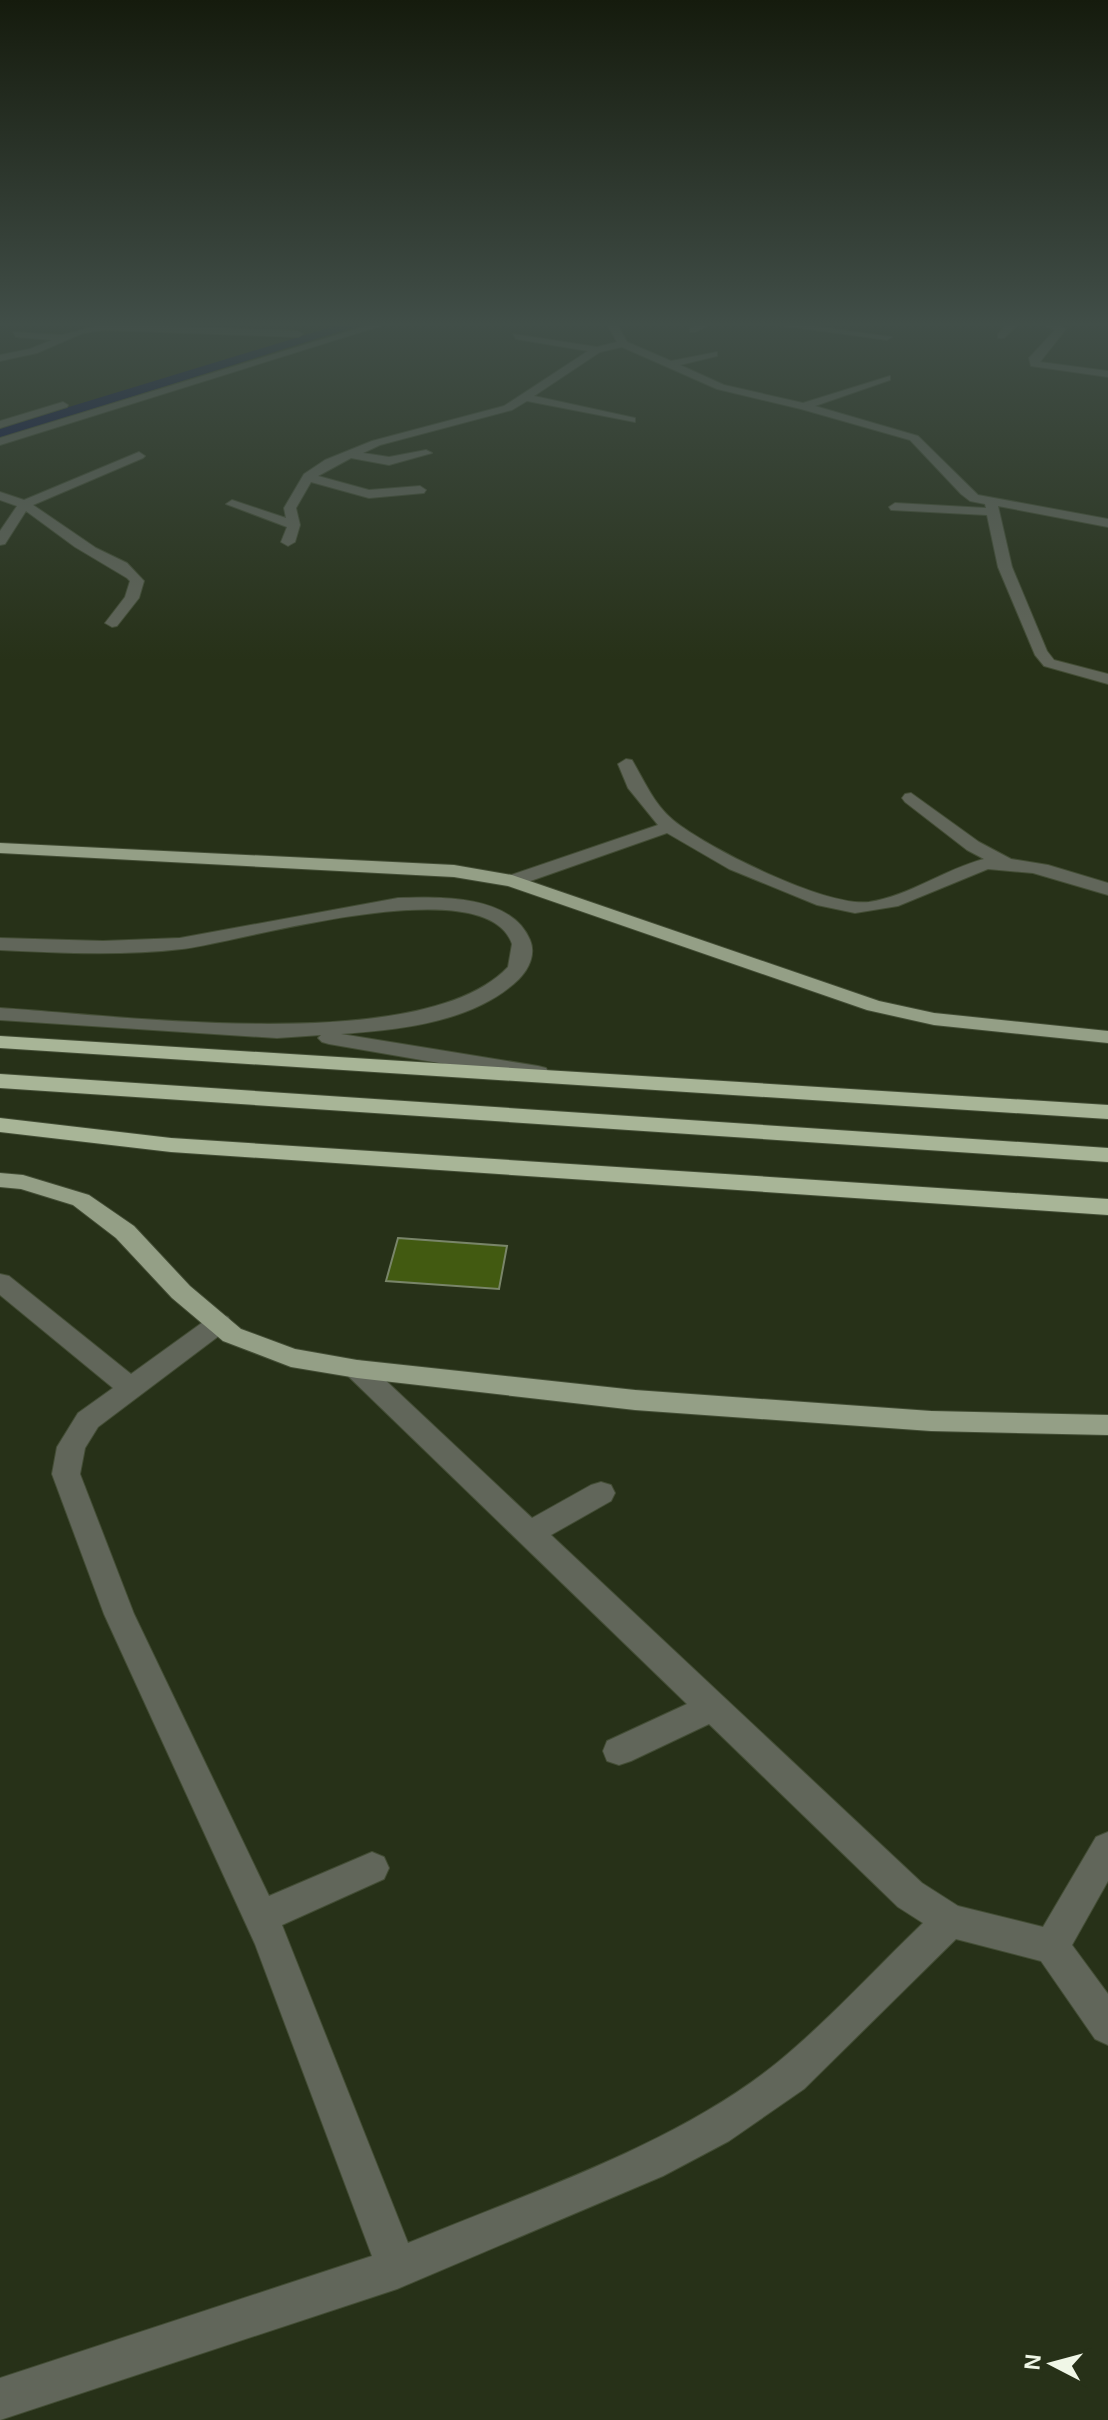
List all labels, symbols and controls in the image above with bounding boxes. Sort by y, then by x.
north arrow [1012,2324,1092,2404]
text: N [1019,2353,1046,2371]

